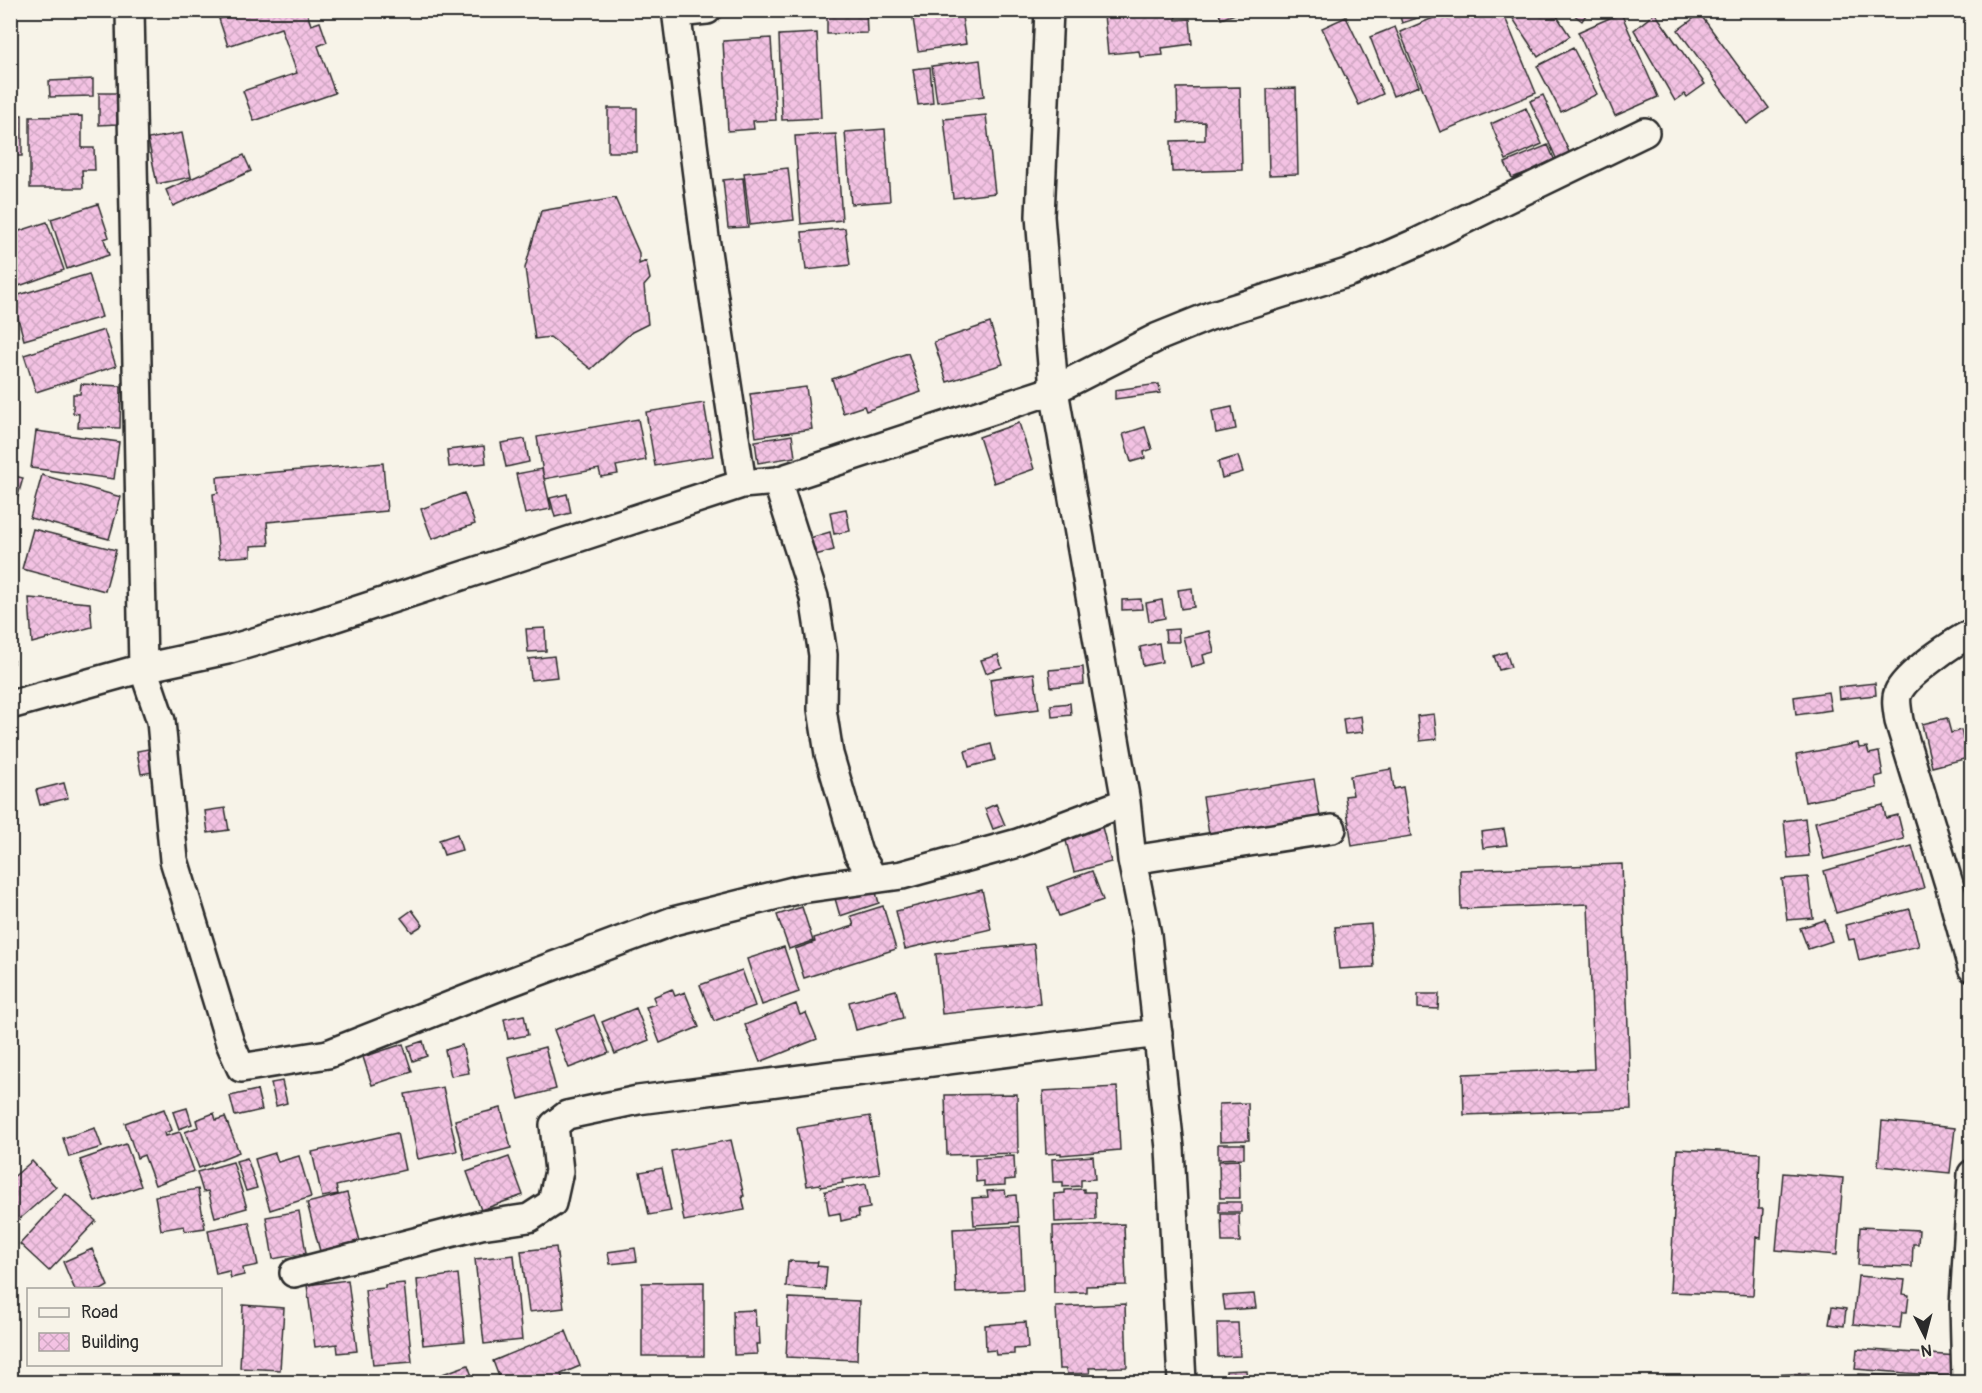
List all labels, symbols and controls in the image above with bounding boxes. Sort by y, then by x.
legend [27,1288,222,1366]
text: Road [81,1301,118,1324]
north arrow [1895,1306,1955,1366]
text: Building [81,1331,139,1354]
text: N [1920,1339,1933,1360]

